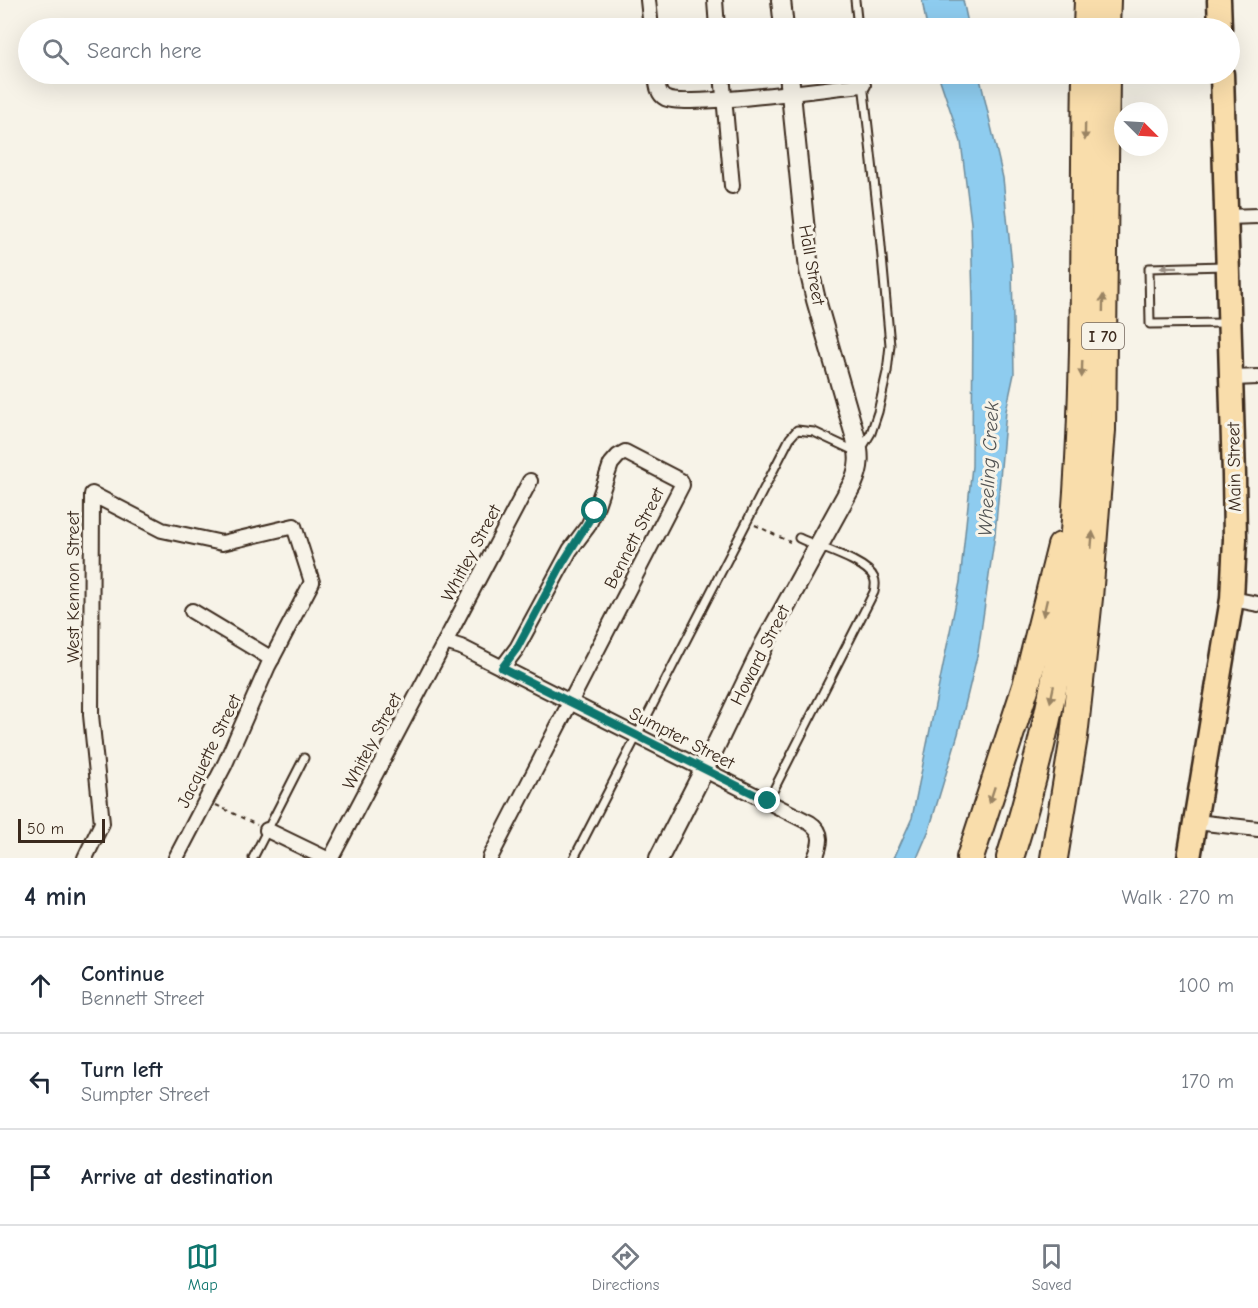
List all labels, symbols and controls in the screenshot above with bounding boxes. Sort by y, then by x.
search box [18,18,1240,84]
icon: search [39,35,72,68]
text: Search here [87,38,202,64]
north arrow [1114,102,1168,156]
one-way arrow [1080,122,1090,141]
street label: Hall Street [794,223,829,308]
one-way arrow [1160,263,1179,272]
one-way arrow [1098,294,1108,313]
road number: I 70 [1082,323,1124,349]
one-way arrow [1077,359,1087,378]
water label: Wheeling Creek [973,401,1004,537]
street label: Main Street [1223,421,1246,512]
street label: Bennett Street [600,483,669,592]
route start [581,497,607,523]
street label: Whitley Street [437,501,506,605]
street label: West Kennon Street [63,510,84,663]
one-way arrow [1087,530,1097,549]
one-way arrow [1040,599,1050,617]
street label: Howard Street [726,601,795,709]
one-way arrow [1047,685,1056,704]
street label: Whitely Street [338,689,407,793]
street label: Jacquette Street [173,690,246,811]
street label: Sumpter Street [626,703,739,774]
one-way arrow [987,786,996,804]
route end [754,787,780,813]
scale bar [18,816,105,844]
text: 50 m [27,820,64,838]
text: 4 min [24,882,87,912]
text: Walk · 270 m [1121,886,1234,909]
text: Continue [81,961,164,987]
icon: ahead [24,969,57,1002]
text: 100 m [1179,974,1234,997]
text: Bennett Street [81,987,204,1010]
text: Turn left [81,1057,163,1083]
icon: left [24,1065,57,1098]
text: 170 m [1181,1070,1234,1093]
text: Sumpter Street [81,1083,209,1106]
icon: arrive [24,1161,57,1194]
text: Arrive at destination [81,1164,273,1190]
tab: Map [186,1240,219,1294]
tab: Directions [592,1240,659,1294]
tab: Saved [1032,1240,1072,1294]

